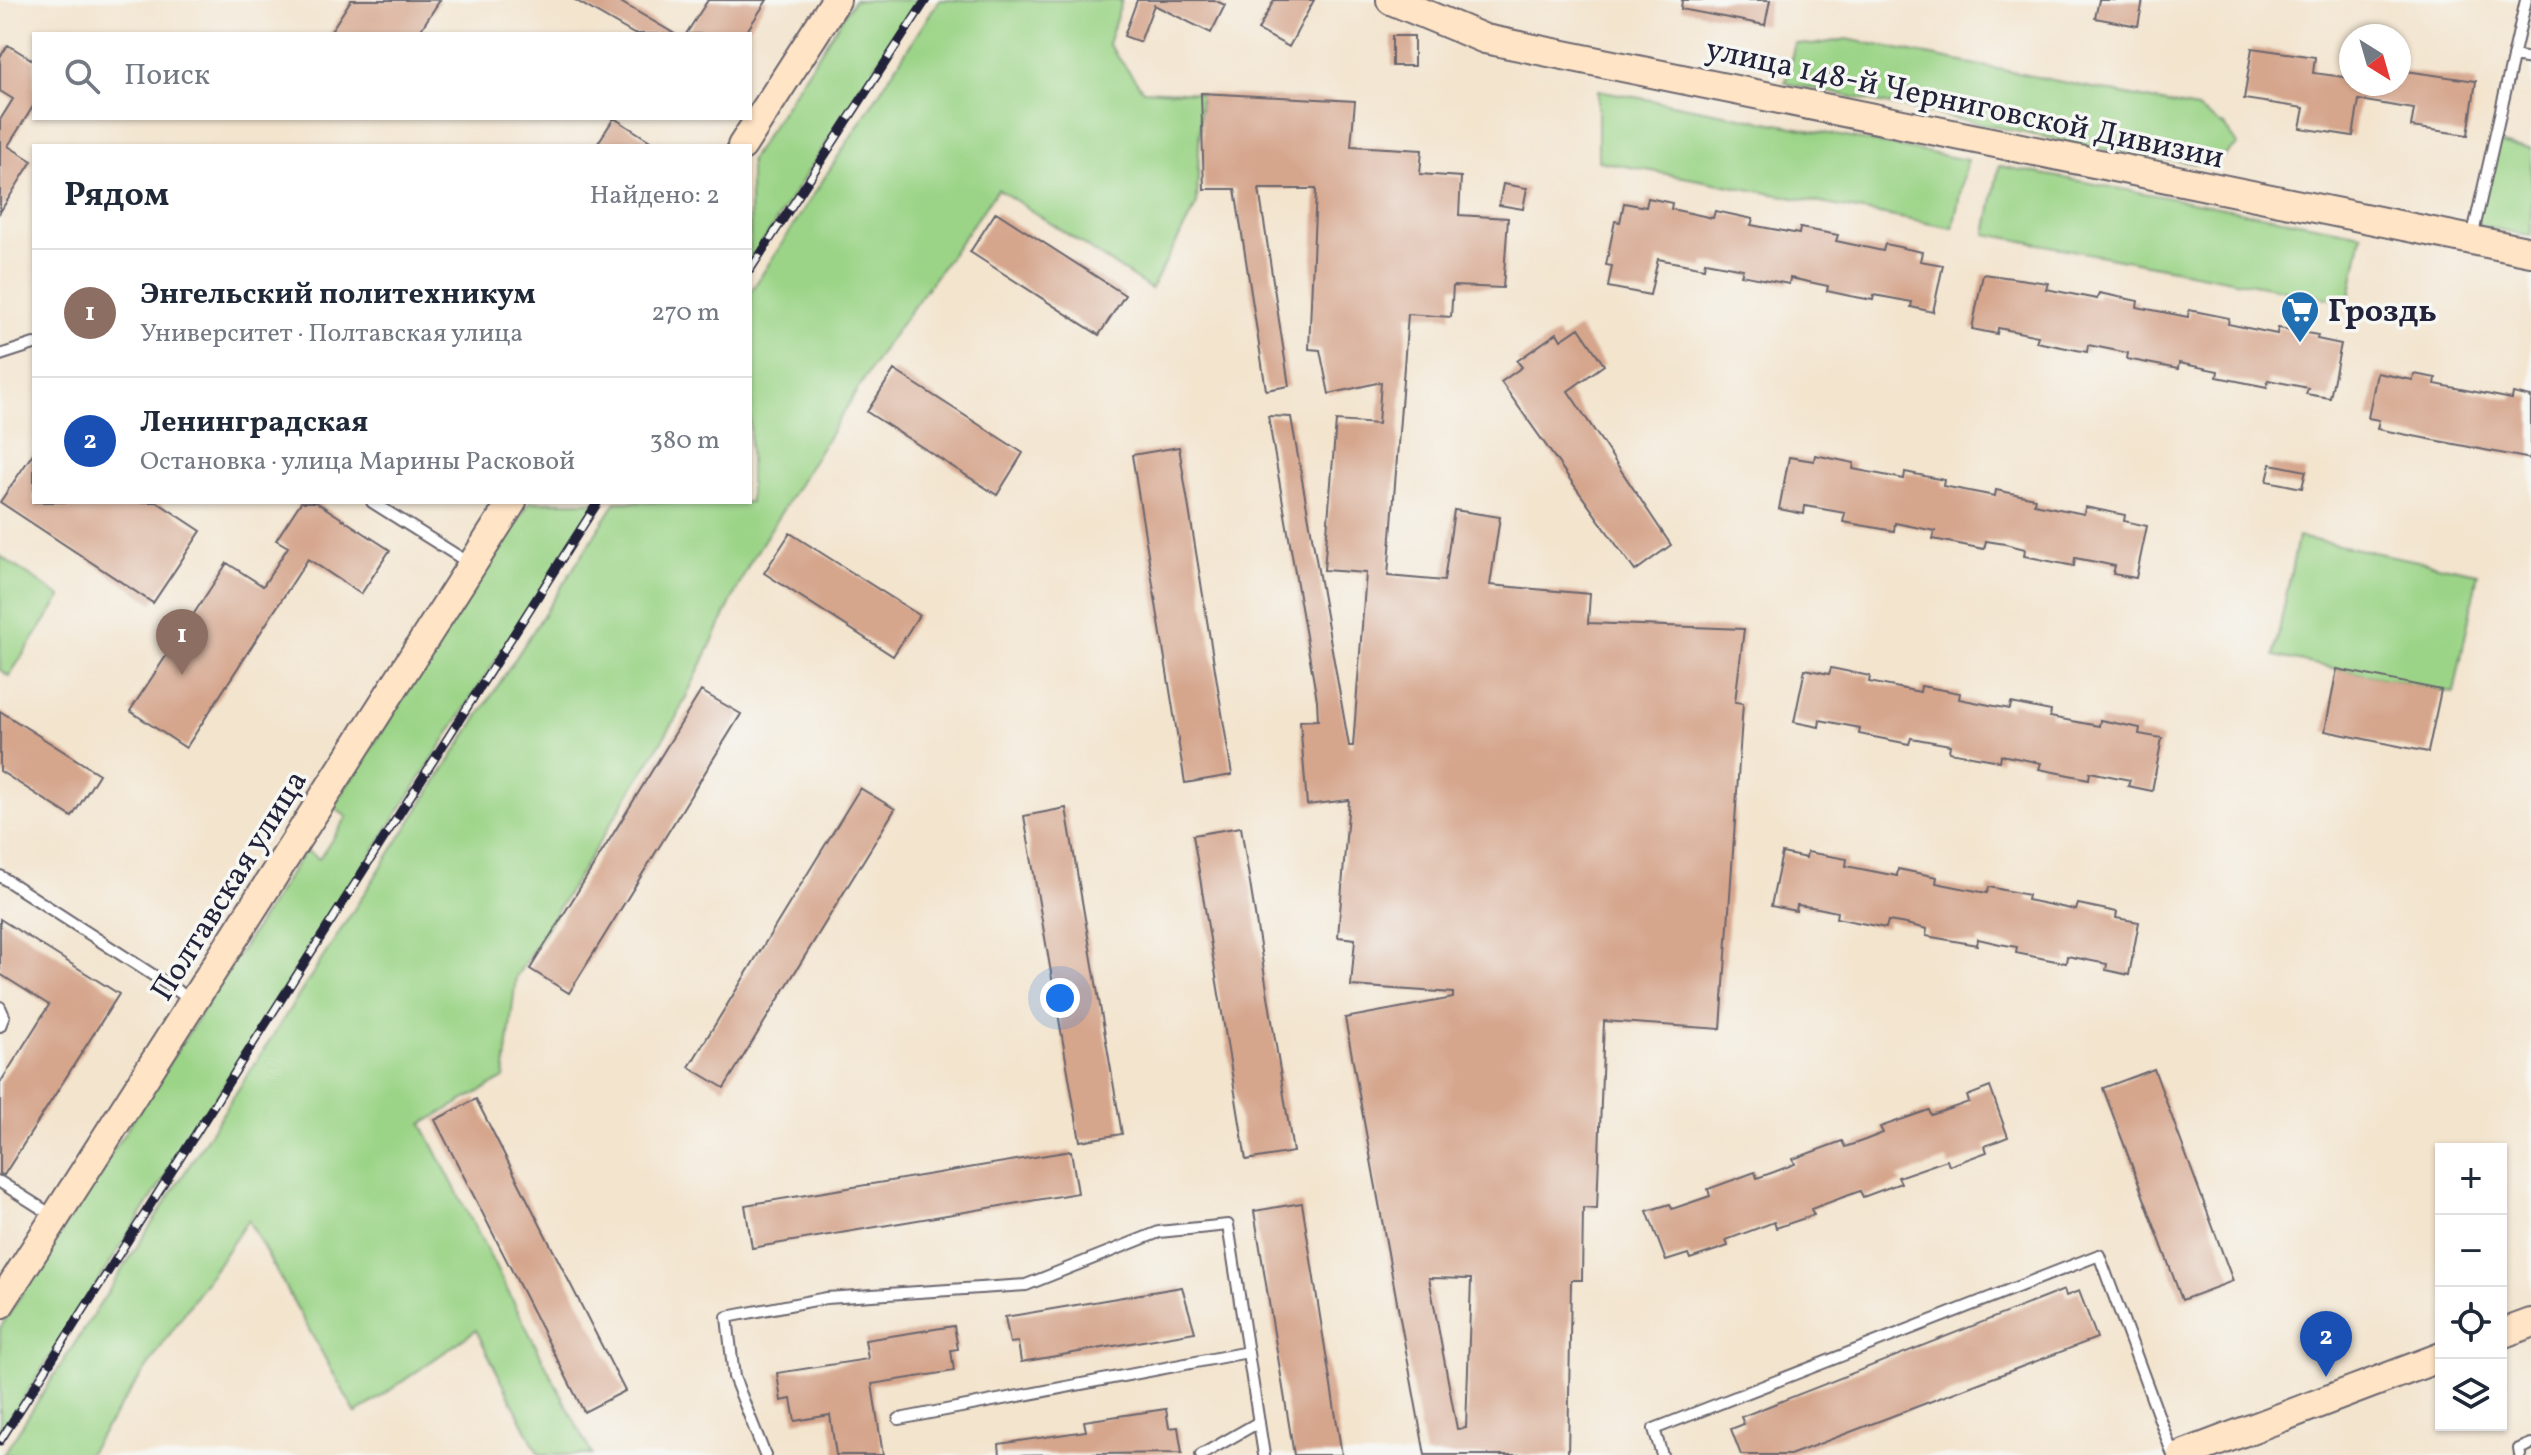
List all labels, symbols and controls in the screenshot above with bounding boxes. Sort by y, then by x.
north arrow [2339,24,2411,96]
street label: улица 148-й Черниговской Дивизии [1701,28,2228,181]
search box [32,32,752,120]
icon: search [60,54,104,98]
text: Поиск [124,55,210,97]
text: Рядом [64,173,169,220]
text: Найдено: 2 [590,178,720,214]
text: Энгельский политехникум [140,274,536,316]
supermarket icon: Гроздь [2279,289,2321,344]
place label: Гроздь [2328,291,2437,335]
text: 1 [85,295,95,331]
text: 270 m [651,295,720,331]
text: Университет · Полтавская улица [140,316,523,352]
text: Ленинградская [140,402,368,444]
text: 2 [83,423,97,459]
text: 380 m [650,423,720,459]
text: Остановка · улица Марины Расковой [140,444,575,480]
pin: 1 [156,609,208,675]
street label: Полтавская улица [142,763,319,1011]
your location [1040,978,1080,1018]
map controls [2435,1143,2507,1431]
button: + [2435,1143,2507,1215]
button: − [2435,1215,2507,1287]
button: locate [2435,1287,2507,1359]
pin: 2 [2300,1311,2352,1377]
button: layers [2435,1359,2507,1431]

